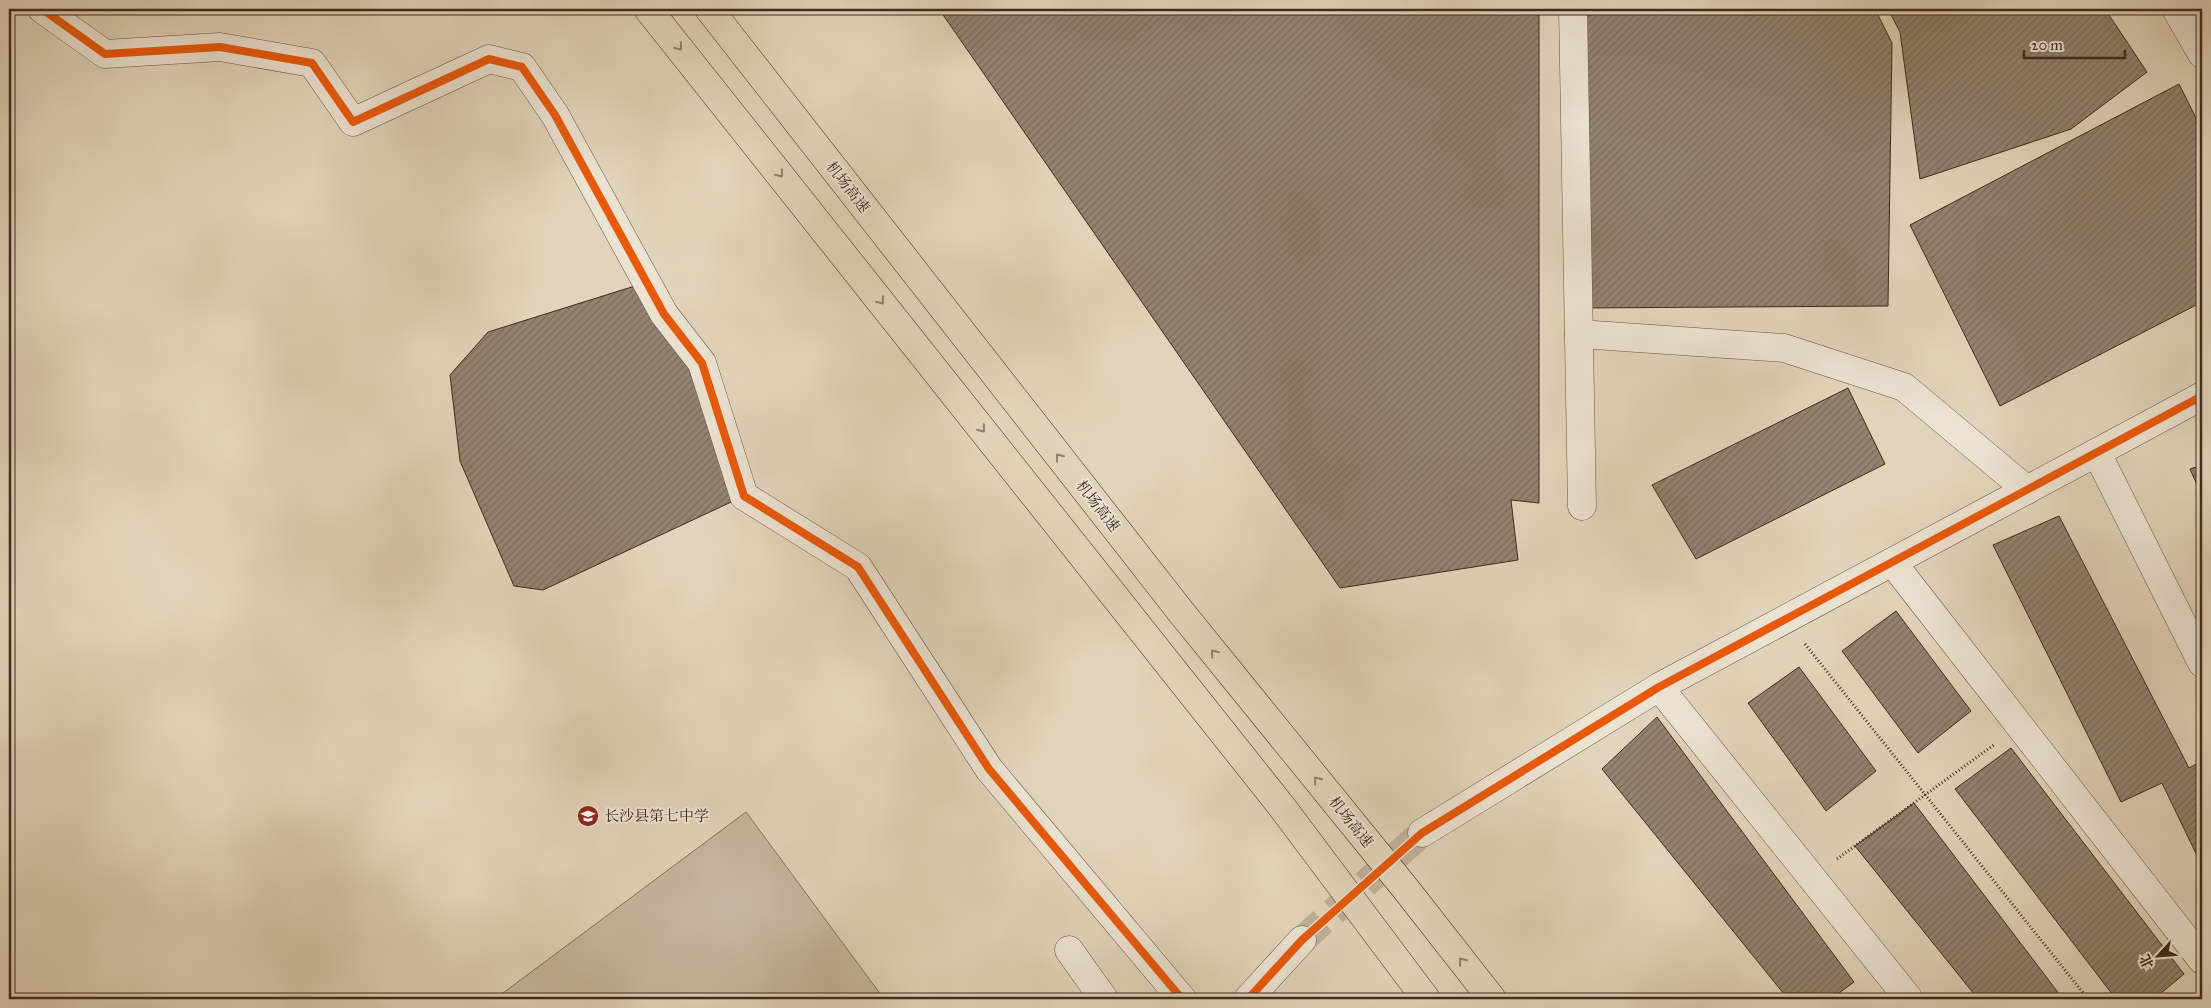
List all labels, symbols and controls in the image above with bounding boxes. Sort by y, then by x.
scale bar [2024,28,2125,60]
text: 20 m [2031,36,2063,54]
one-way arrow [673,41,681,50]
street label: 机场高速 [822,158,874,216]
one-way arrow [774,168,782,177]
one-way arrow [875,296,884,305]
one-way arrow [976,423,984,432]
one-way arrow [1057,454,1065,463]
street label: 机场高速 [1072,477,1124,535]
one-way arrow [1211,650,1220,659]
one-way arrow [1313,776,1322,785]
street label: 机场高速 [1325,793,1377,851]
school or university icon: 长沙县第七中学 [576,804,600,828]
place label: 长沙县第七中学 [604,807,709,825]
north arrow [2134,930,2184,980]
text: 北 [2136,951,2157,971]
one-way arrow [1460,958,1468,967]

